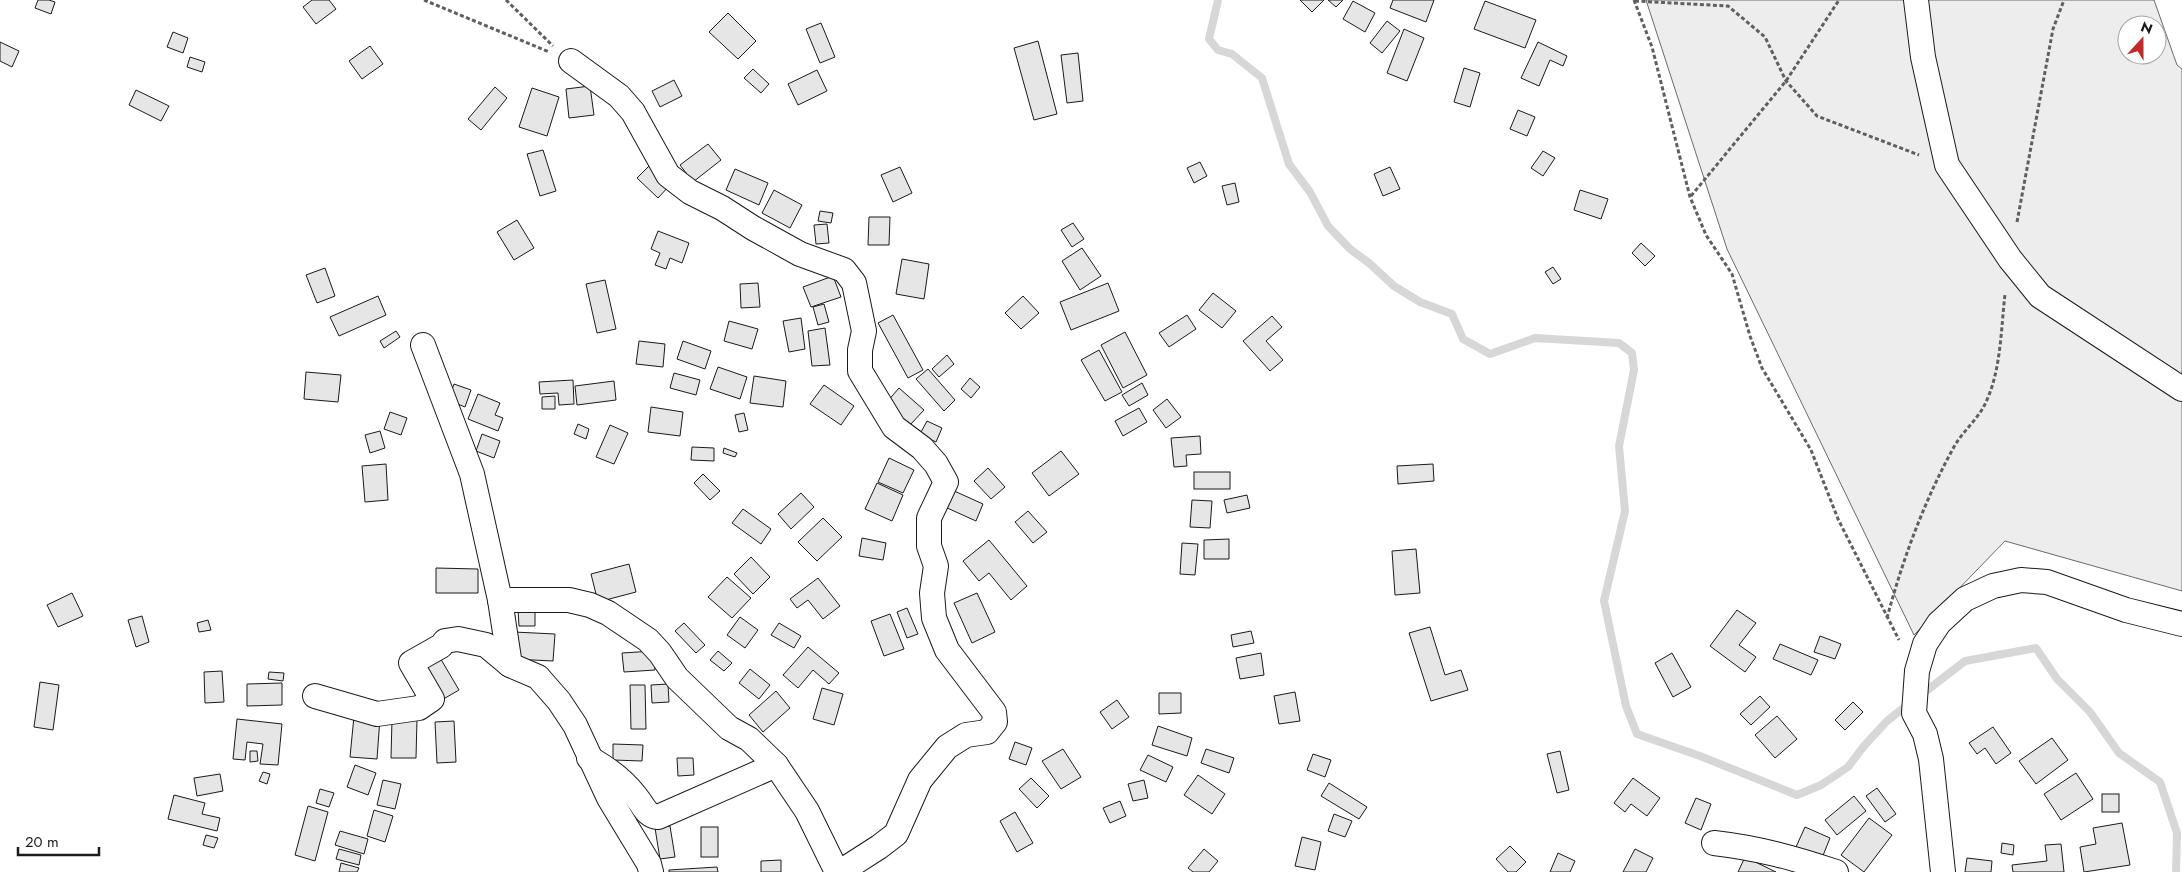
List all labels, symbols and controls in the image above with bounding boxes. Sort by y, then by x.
north arrow [2117,15,2167,65]
text: N [2138,17,2155,39]
scale bar [18,824,99,856]
text: 20 m [25,831,59,853]

